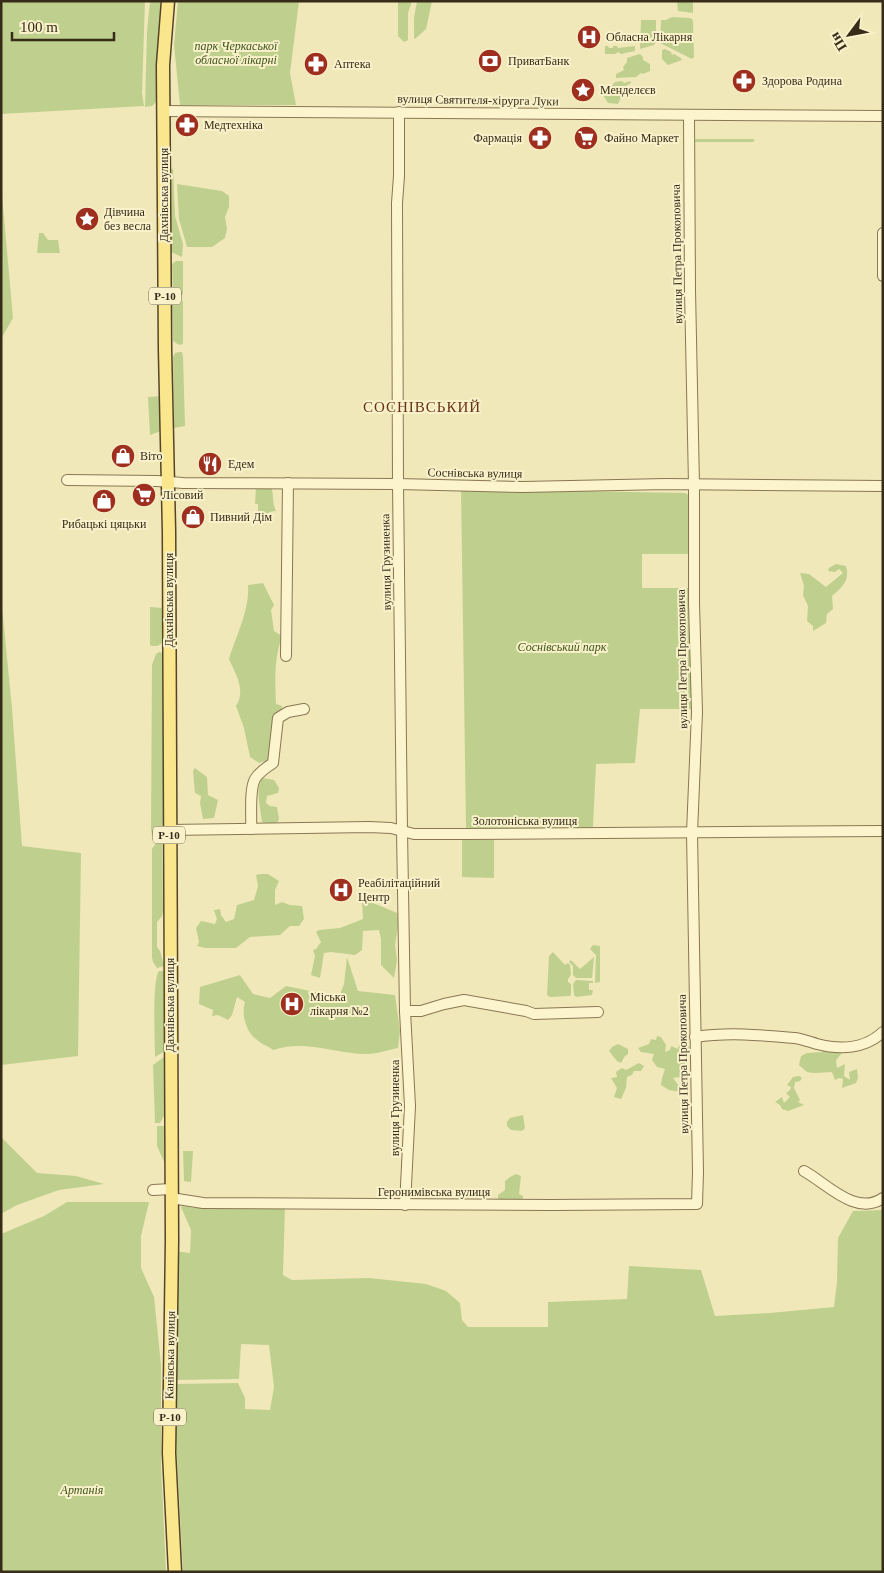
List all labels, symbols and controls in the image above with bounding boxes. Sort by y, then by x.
scale bar [12,10,115,42]
north arrow [824,10,874,60]
text: 100 m [20,19,58,35]
hospital icon: Обласна Лікарня [576,24,602,50]
place label: Обласна Лікарня [606,30,693,44]
text: Пн [827,30,850,54]
park label: парк Черкаської обласної лікарні [195,39,278,67]
bank icon: ПриватБанк [477,48,503,74]
pharmacy icon: Аптека [303,51,329,77]
place label: ПриватБанк [508,54,569,68]
place label: Аптека [334,57,371,71]
pharmacy icon: Здорова Родина [731,68,757,94]
place label: Здорова Родина [762,74,843,88]
place icon: Менделєєв [570,77,596,103]
place label: Менделєєв [600,83,656,97]
street label: вулиця Святителя-хірурга Луки [397,92,559,108]
pharmacy icon: Медтехніка [174,112,200,138]
place label: Медтехніка [204,118,264,132]
pharmacy icon: Фармація [527,125,553,151]
supermarket icon: Файно Маркет [573,125,599,151]
place label: Фармація [473,131,522,145]
place label: Файно Маркет [604,131,680,145]
street label: Дахнівська вулиця [157,147,171,242]
street label: вулиця Петра Прокоповича [669,183,685,324]
place label: Дівчина без весла [104,205,152,233]
place icon: Дівчина без весла [74,206,100,232]
road number: Р-10 [149,288,181,304]
district label: СОСНІВСЬКИЙ [363,399,481,415]
shop icon: Віто [110,443,136,469]
place label: Віто [140,449,162,463]
restaurant icon: Едем [197,451,223,477]
place label: Едем [228,457,255,471]
street label: Соснівська вулиця [427,465,523,481]
supermarket icon: Лісовий [131,482,157,508]
shop icon: Рибацькі цяцьки [91,488,117,514]
place label: Лісовий [162,488,204,502]
shop icon: Пивний Дім [180,504,206,530]
place label: Пивний Дім [210,510,273,524]
street label: вулиця Грузиненка [378,513,394,610]
place label: Рибацькі цяцьки [62,517,147,531]
street label: Дахнівська вулиця [162,552,176,647]
street label: вулиця Петра Прокоповича [674,588,690,729]
park label: Соснівський парк [518,640,607,654]
street label: Золотоніська вулиця [473,814,578,828]
road number: Р-10 [153,826,185,844]
place label: Реабілітаційний Центр [358,876,441,904]
hospital icon: Реабілітаційний Центр [328,877,354,903]
street label: Дахнівська вулиця [163,957,177,1052]
place label: Міська лікарня №2 [310,990,369,1018]
hospital icon: Міська лікарня №2 [279,991,305,1017]
street label: вулиця Петра Прокоповича [675,993,691,1134]
street label: вулиця Грузиненка [388,1059,402,1156]
street label: Геронимівська вулиця [378,1185,491,1199]
street label: Канівська вулиця [162,1310,178,1399]
road number: Р-10 [154,1408,186,1425]
park label: Артанія [60,1483,104,1497]

